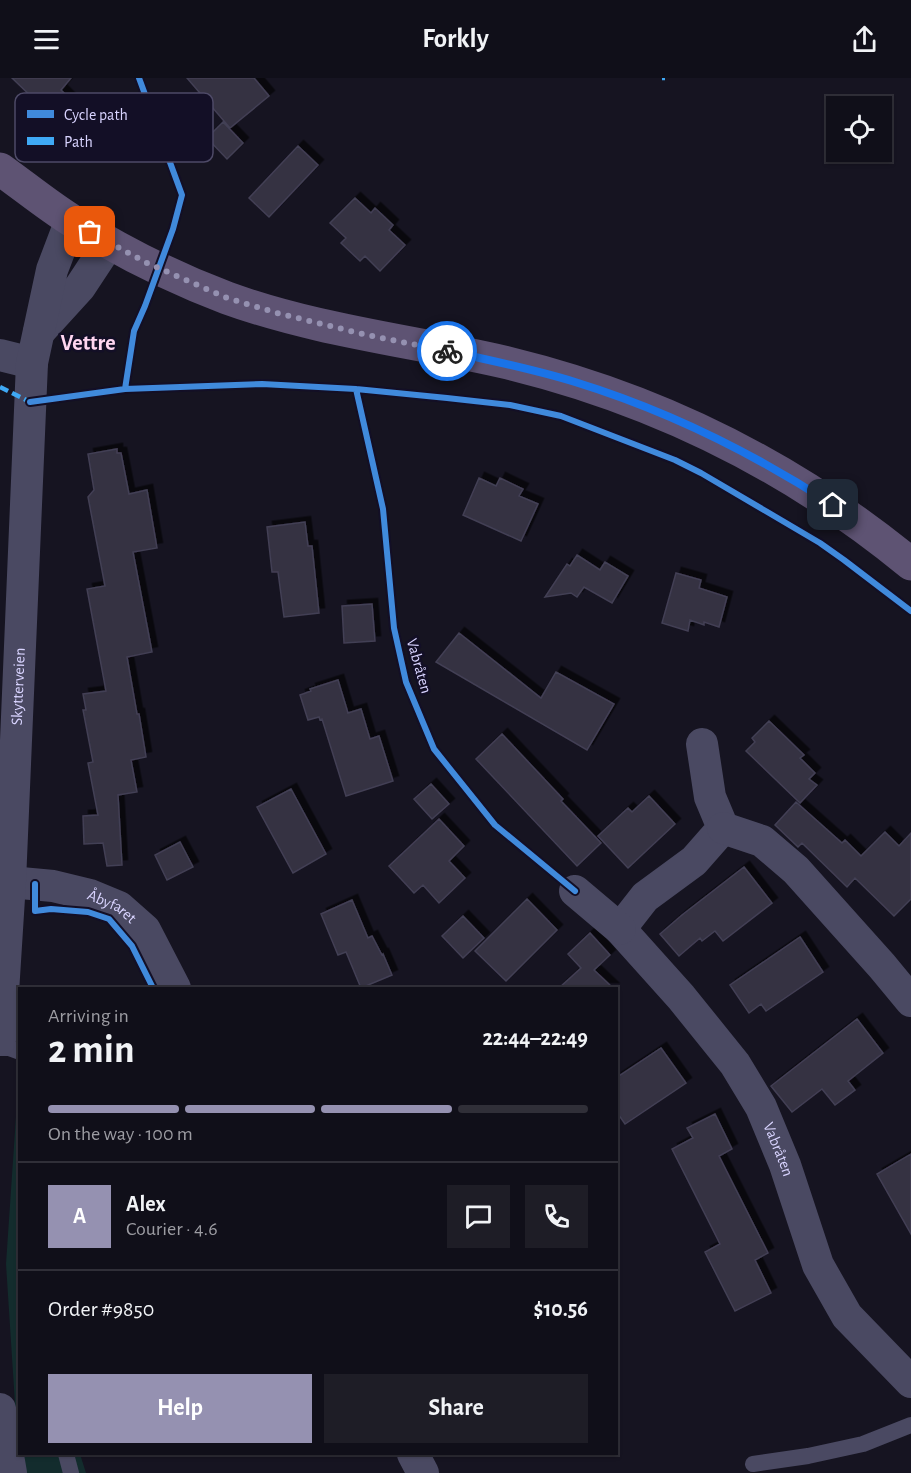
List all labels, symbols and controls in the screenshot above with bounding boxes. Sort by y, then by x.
icon: menu [30,23,63,56]
icon: share [848,23,881,56]
text: Forkly [422,25,489,52]
legend [15,93,213,162]
map controls [826,96,892,162]
button: locate [826,96,892,162]
text: Cycle path [64,107,128,124]
text: Path [64,134,93,150]
pin [64,206,115,257]
icon: bag [73,215,106,248]
courier [417,321,477,381]
district label: Vettre [60,332,116,354]
icon: bike [431,335,464,368]
pin [807,479,858,530]
icon: home [816,488,849,521]
street label: Vabråten [404,637,434,695]
street label: Skytterveien [9,647,28,726]
street label: Åbyfaret [85,885,139,926]
text: Arriving in [48,1006,129,1026]
text: 22:44–22:49 [483,1027,588,1049]
text: 2 min [48,1031,135,1070]
street label: Vabråten [760,1120,796,1178]
text: On the way · 100 m [48,1124,193,1144]
button: chat [447,1185,510,1248]
button: phone [525,1185,588,1248]
text: Alex [126,1193,166,1215]
text: A [73,1205,86,1227]
text: Courier · 4.6 [126,1219,218,1239]
text: Order #9850 [48,1298,154,1320]
text: $10.56 [534,1298,588,1320]
button: Help [48,1374,312,1443]
button: Share [324,1374,588,1443]

